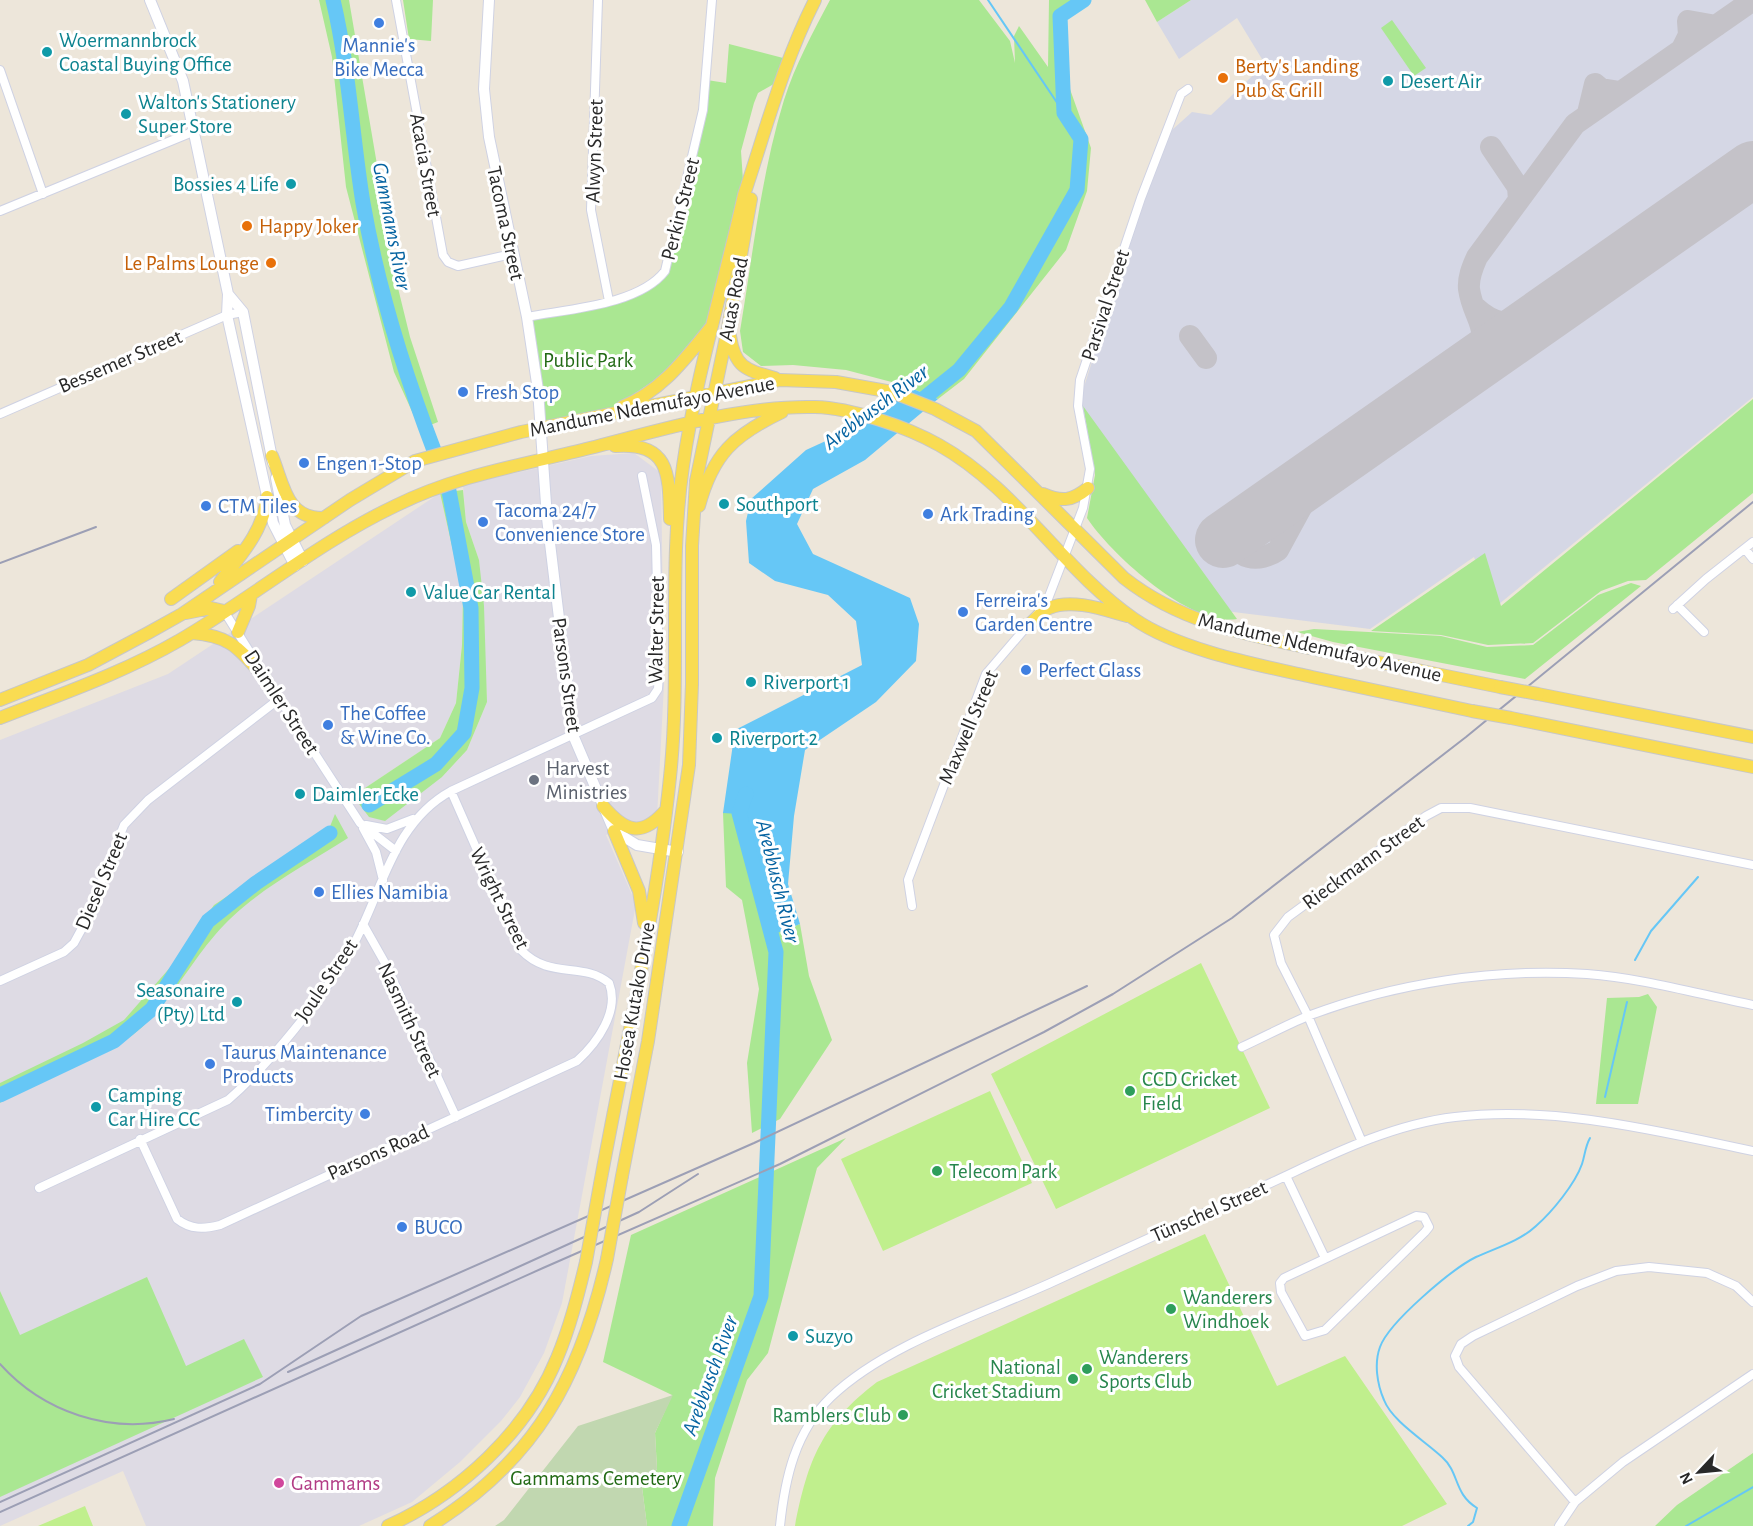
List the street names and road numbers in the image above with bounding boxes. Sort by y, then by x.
street label: Alwyn Street [582,98,607,203]
street label: Acacia Street [406,112,445,219]
street label: Perkin Street [658,155,703,263]
street label: Tacoma Street [483,164,528,282]
street label: Parsival Street [1078,247,1133,363]
street label: Auas Road [715,255,752,343]
street label: Bessemer Street [55,326,185,397]
street label: Mandume Ndemufayo Avenue [528,372,776,441]
street label: Walter Street [645,575,668,684]
street label: Mandume Ndemufayo Avenue [1196,609,1444,686]
street label: Parsons Street [548,616,585,734]
street label: Daimler Street [240,646,323,758]
street label: Maxwell Street [935,667,1002,787]
street label: Rieckmann Street [1299,811,1428,913]
street label: Diesel Street [72,829,132,933]
street label: Wright Street [466,844,533,953]
street label: Hosea Kutako Drive [610,921,659,1082]
street label: Joule Street [291,935,362,1025]
street label: Nasmith Street [374,960,445,1081]
street label: Parsons Road [324,1121,432,1184]
street label: Tünschel Street [1148,1176,1271,1246]

